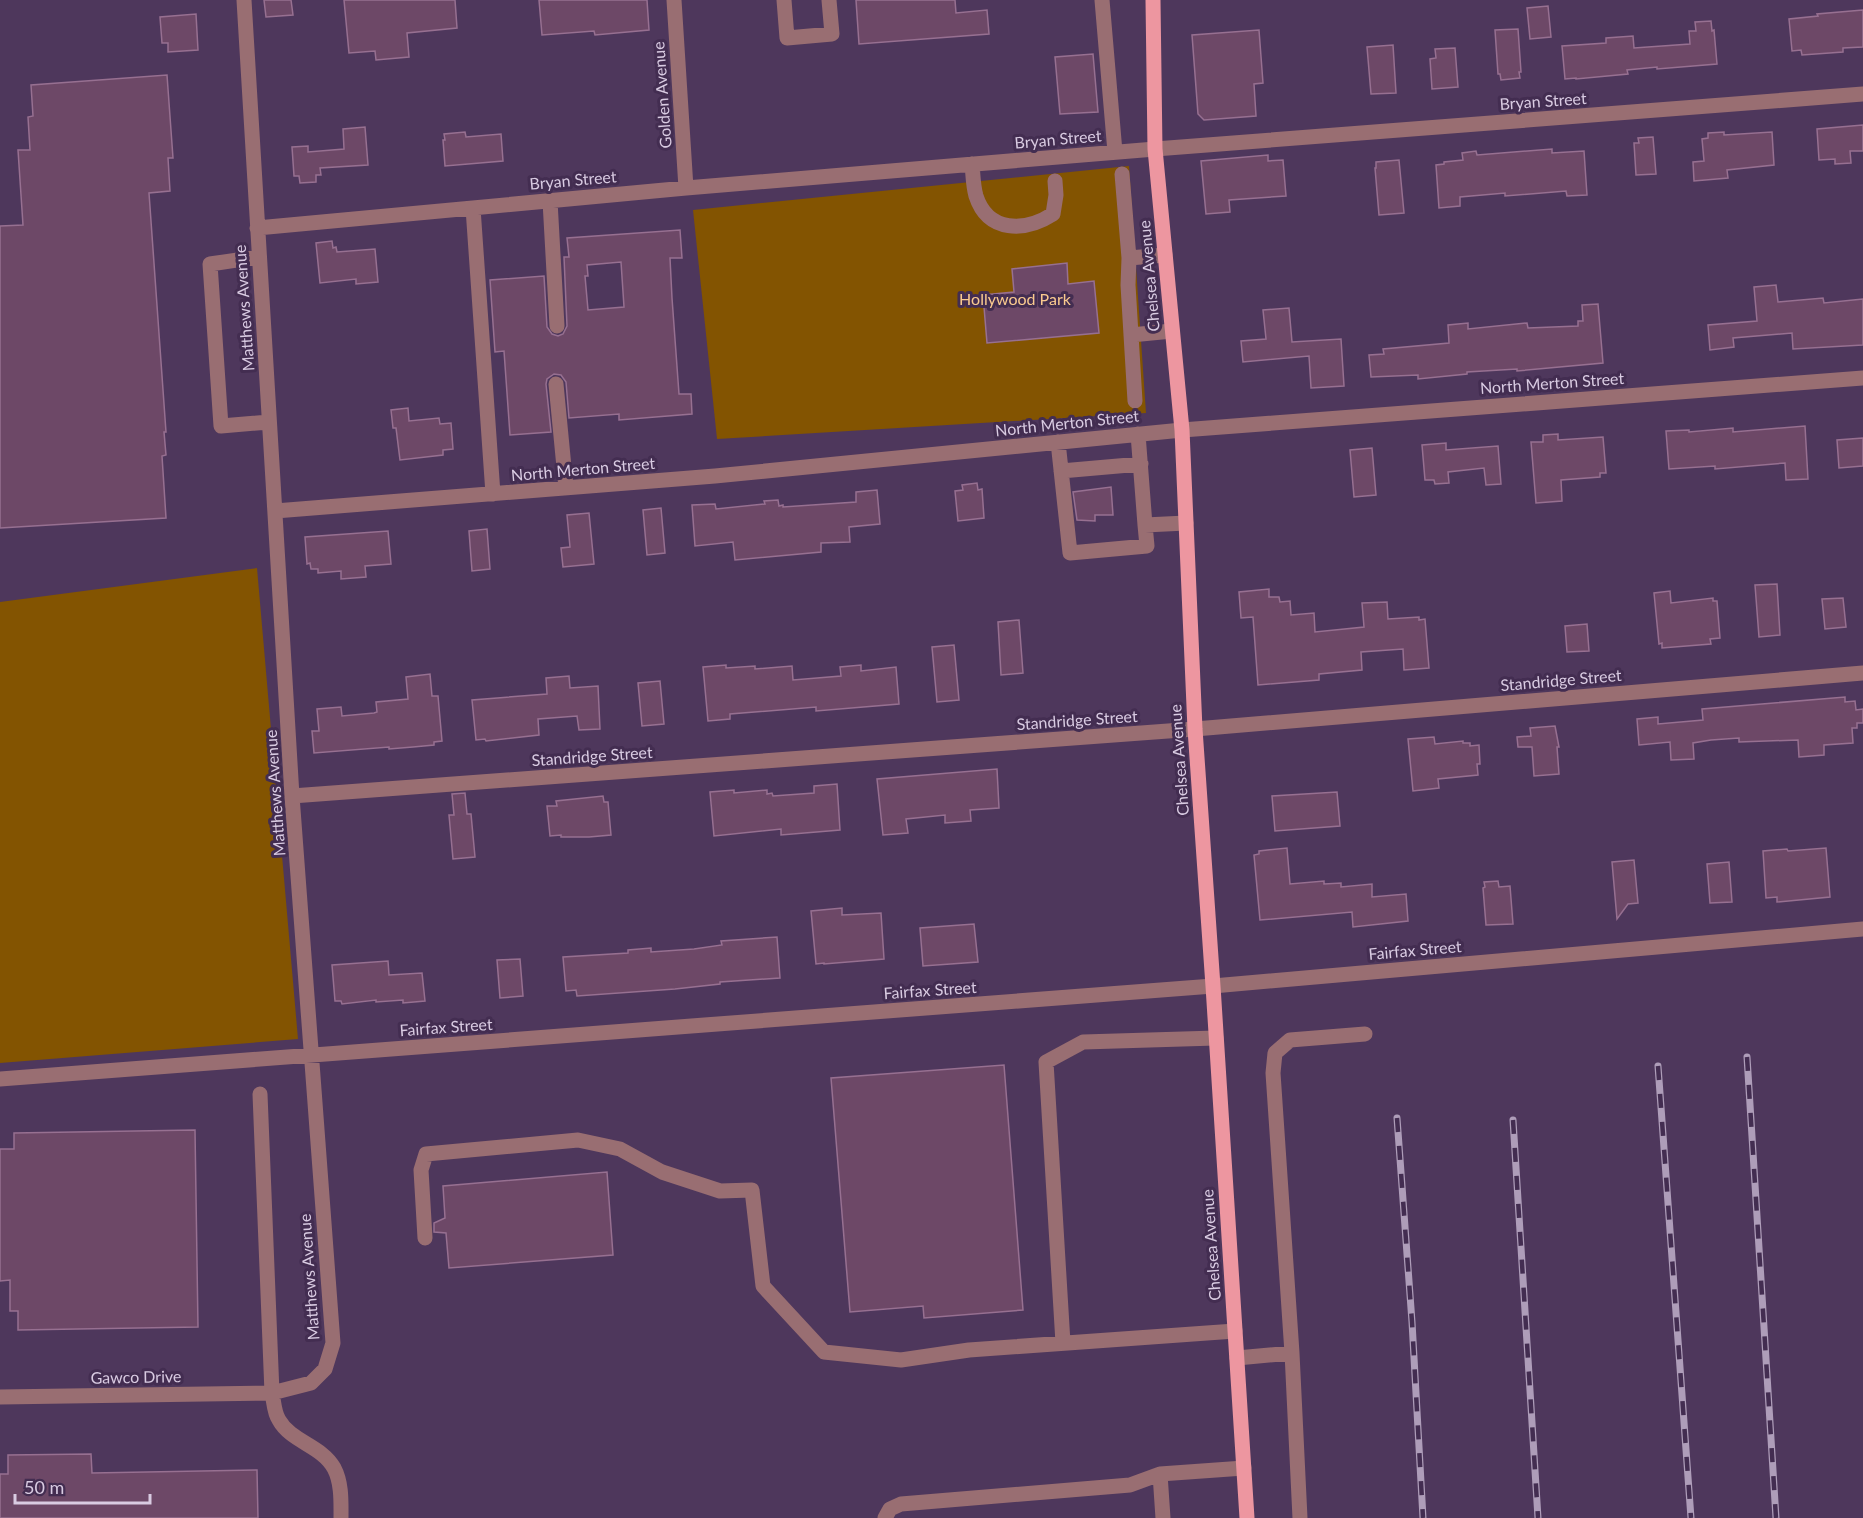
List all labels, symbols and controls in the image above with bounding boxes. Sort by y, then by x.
street label: Golden Avenue [648,41,675,149]
street label: Bryan Street [1499,88,1587,113]
street label: Bryan Street [1014,125,1102,152]
street label: Bryan Street [529,166,617,193]
street label: Chelsea Avenue [1134,220,1163,333]
street label: Matthews Avenue [230,244,257,372]
park label: Hollywood Park [959,289,1072,308]
street label: North Merton Street [1479,368,1625,397]
street label: North Merton Street [994,405,1140,439]
street label: North Merton Street [510,453,656,484]
street label: Standridge Street [1500,665,1623,694]
street label: Chelsea Avenue [1165,704,1192,816]
street label: Standridge Street [1016,706,1138,733]
street label: Matthews Avenue [261,729,288,857]
street label: Standridge Street [531,742,653,769]
street label: Fairfax Street [1368,936,1462,963]
street label: Fairfax Street [883,977,977,1002]
street label: Fairfax Street [399,1014,493,1039]
street label: Chelsea Avenue [1197,1189,1224,1301]
street label: Matthews Avenue [295,1213,322,1341]
street label: Gawco Drive [90,1366,182,1387]
scale bar [15,1467,150,1505]
text: 50 m [24,1476,64,1498]

